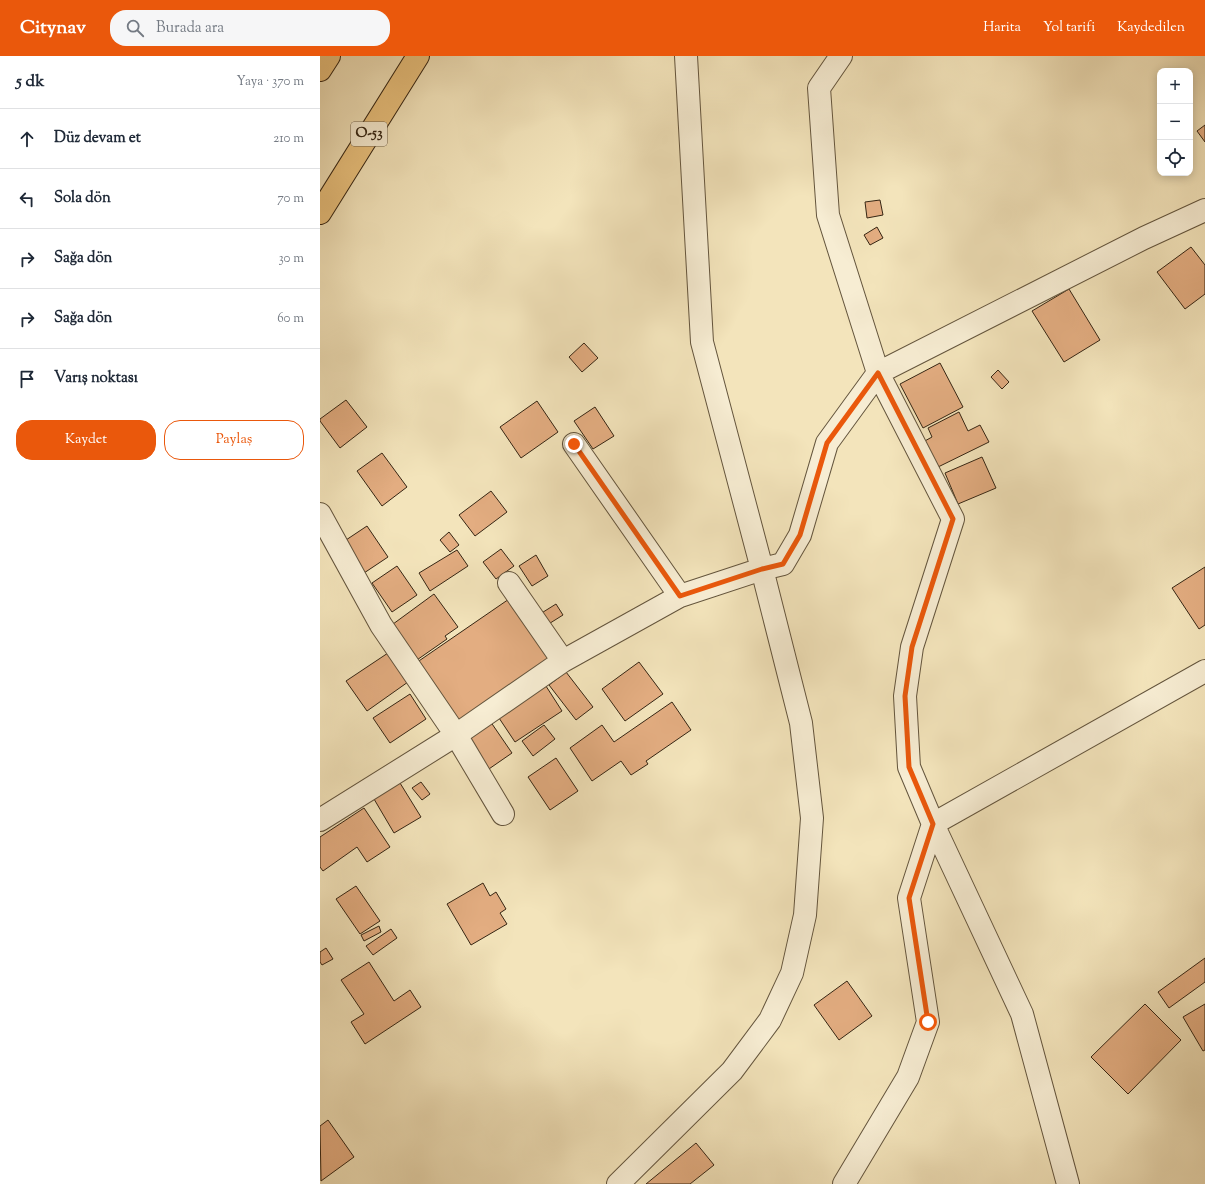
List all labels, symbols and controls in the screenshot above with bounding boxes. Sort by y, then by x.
search box [110,10,390,46]
text: Citynav [20,15,86,42]
icon: search [124,17,146,39]
text: Burada ara [156,18,224,39]
text: Harita [983,18,1021,38]
text: Yol tarifi [1043,18,1095,38]
text: Kaydedilen [1117,18,1185,38]
map controls [1157,68,1193,176]
button: + [1157,68,1193,104]
text: 5 dk [16,70,44,94]
text: Yaya · 370 m [237,73,304,91]
button: − [1157,104,1193,140]
road number: O-53 [351,122,387,146]
icon: ahead [16,128,38,150]
text: Düz devam et [54,128,141,149]
text: 210 m [273,130,304,148]
button: locate [1157,140,1193,176]
icon: left [16,188,38,210]
text: Sola dön [54,188,111,209]
text: 70 m [277,190,304,208]
icon: right [16,248,38,270]
text: Sağa dön [54,248,112,269]
text: 30 m [278,250,304,268]
icon: right [16,308,38,330]
text: Sağa dön [54,308,112,329]
text: 60 m [277,310,304,328]
icon: arrive [16,368,38,390]
text: Varış noktası [54,368,138,389]
button: Kaydet [16,420,156,460]
button: Paylaş [164,420,304,460]
route end [565,435,583,453]
route start [919,1013,937,1031]

